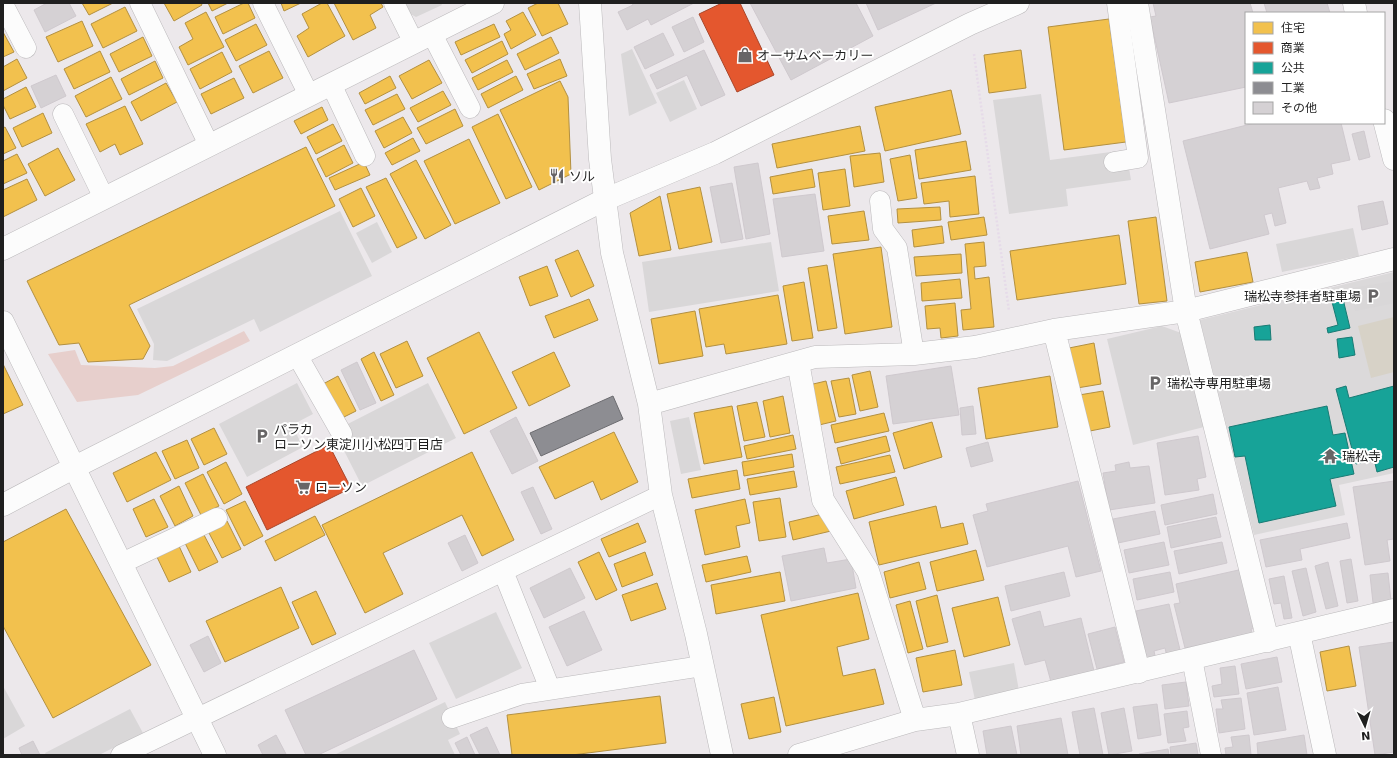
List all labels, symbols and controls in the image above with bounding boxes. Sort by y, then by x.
legend [1245,12,1385,124]
text: 住宅 [1281,21,1305,35]
text: 商業 [1281,41,1305,55]
shop icon: オーサムベーカリー [736,46,754,64]
place label: オーサムベーカリー [757,48,873,63]
text: 公共 [1281,61,1305,75]
text: 工業 [1281,81,1305,95]
text: その他 [1281,101,1317,115]
restaurant icon: ソル [548,167,566,185]
place label: ソル [569,169,595,184]
parking icon: 瑞松寺参拝者駐車場 [1364,287,1382,305]
place label: 瑞松寺参拝者駐車場 [1244,289,1361,304]
parking icon: 瑞松寺専用駐車場 [1146,374,1164,392]
place label: 瑞松寺専用駐車場 [1167,376,1271,391]
place label: パラカ ローソン東淀川小松四丁目店 [274,422,443,452]
parking icon: パラカ ローソン東淀川小松四丁目店 [253,427,271,445]
temple icon: 瑞松寺 [1321,447,1339,465]
place label: 瑞松寺 [1342,449,1381,464]
supermarket icon: ローソン [294,478,312,496]
place label: ローソン [315,480,367,495]
north arrow [1345,706,1385,746]
text: N [1361,729,1371,742]

